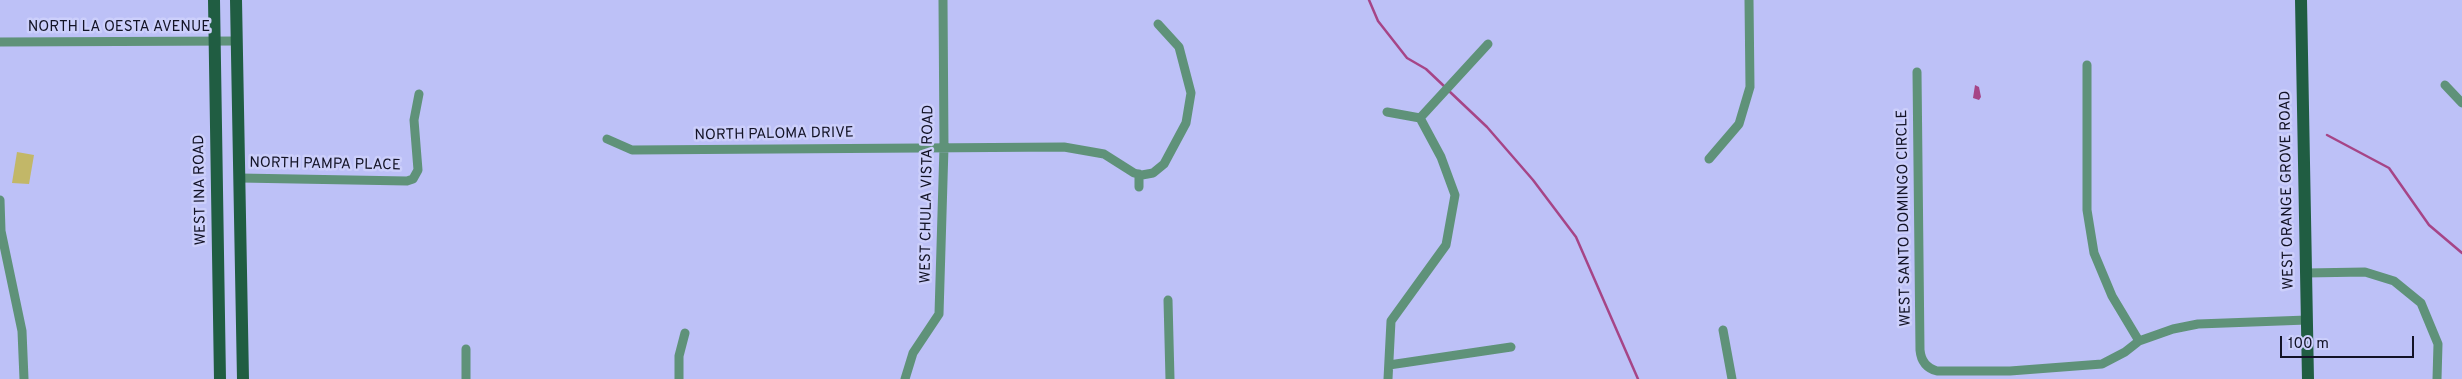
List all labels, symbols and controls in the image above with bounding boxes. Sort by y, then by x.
street label: NORTH LA OESTA AVENUE [28,19,210,37]
street label: WEST ORANGE GROVE ROAD [2277,90,2299,290]
street label: WEST CHULA VISTA ROAD [917,104,939,284]
street label: WEST SANTO DOMINGO CIRCLE [1894,109,1916,327]
street label: NORTH PALOMA DRIVE [694,125,854,145]
street label: WEST INA ROAD [191,134,211,246]
street label: NORTH PAMPA PLACE [249,155,401,175]
scale bar [2282,326,2416,358]
text: 100 m [2288,335,2329,354]

